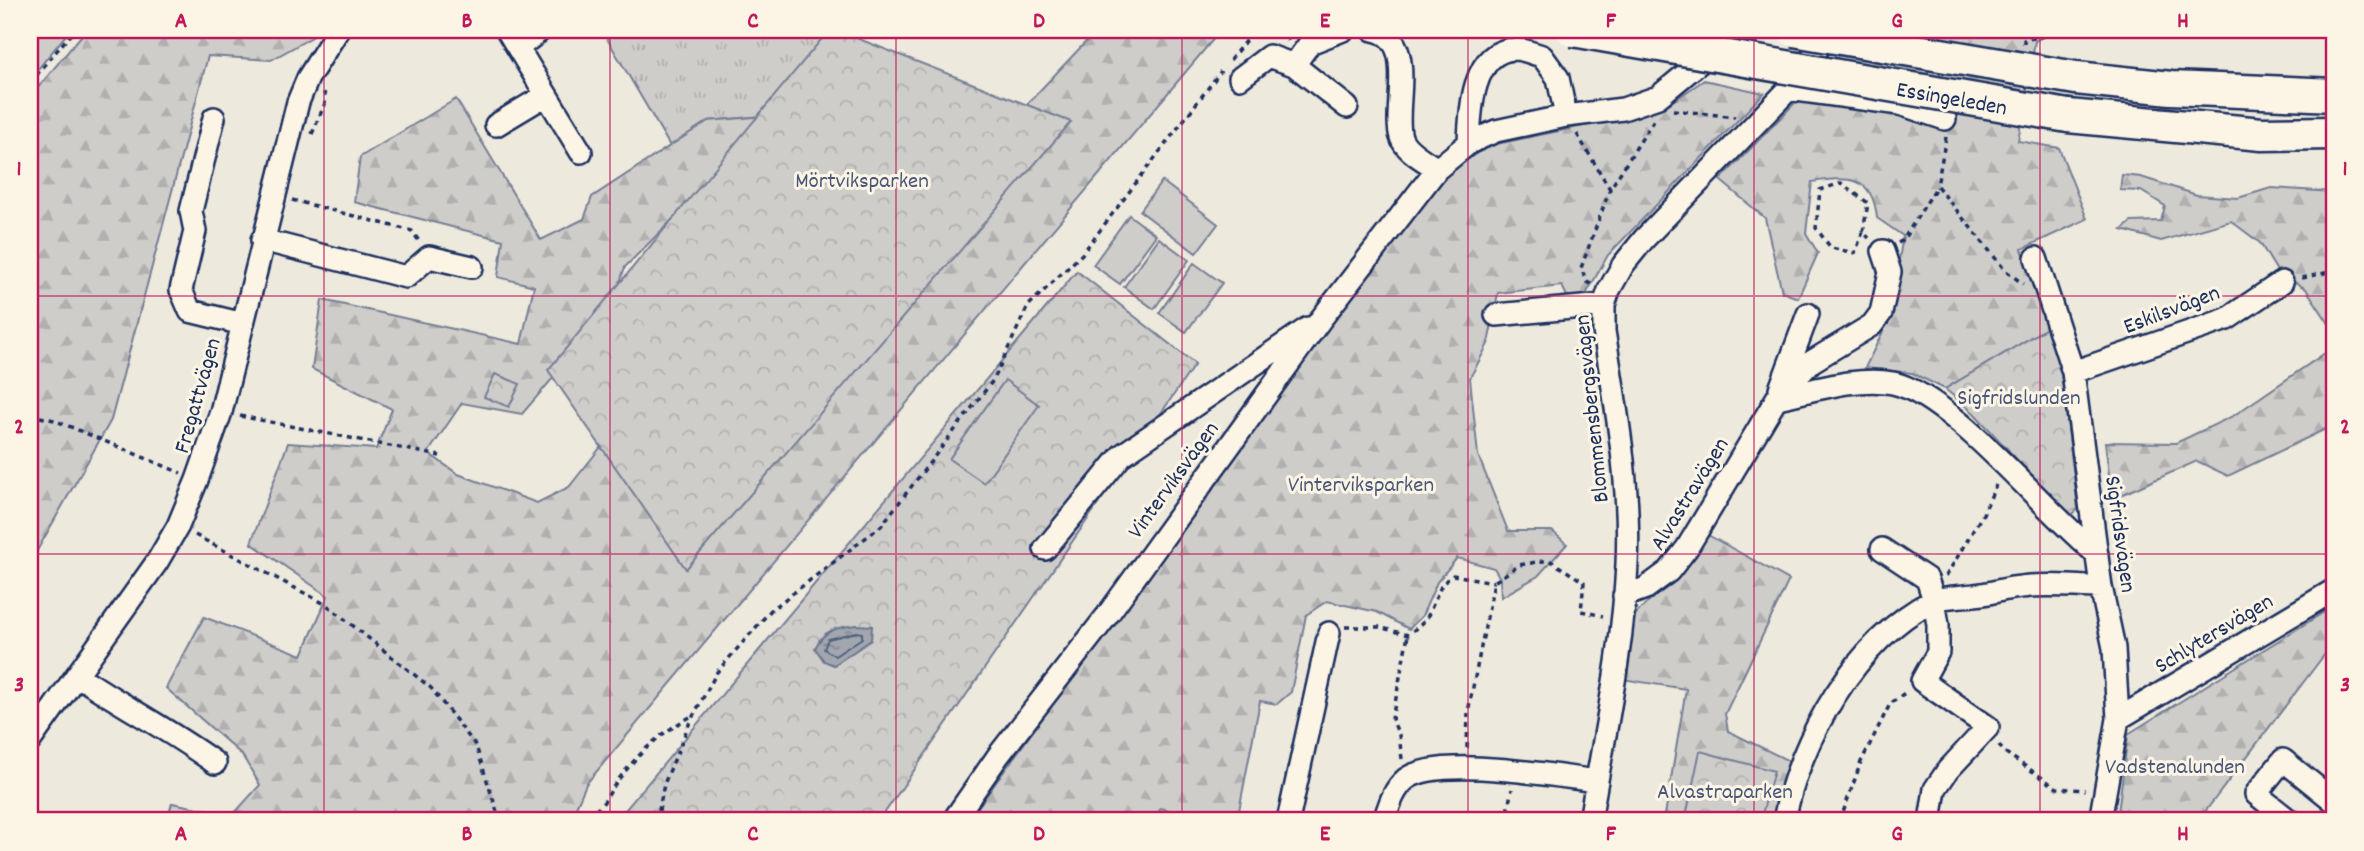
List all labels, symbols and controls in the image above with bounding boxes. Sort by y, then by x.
text: A [175,6,187,39]
text: B [462,6,473,39]
text: C [747,6,759,39]
text: D [1033,6,1045,39]
text: E [1320,6,1331,39]
text: F [1606,6,1617,39]
text: G [1891,6,1903,39]
text: H [2177,6,2189,39]
street label: Essingeleden [1893,74,2009,126]
text: 1 [16,154,22,187]
text: 1 [2342,154,2348,187]
park label: Mörtviksparken [795,166,929,199]
street label: Eskilsvägen [2119,278,2225,345]
street label: Blommensbergsvägen [1567,313,1620,504]
street label: Fregattvägen [167,334,232,458]
park label: Sigfridslunden [1957,383,2081,416]
text: 2 [14,412,24,445]
text: 2 [2340,412,2350,445]
street label: Vinterviksvägen [1121,416,1229,547]
street label: Alvastravägen [1643,432,1739,558]
park label: Vinterviksparken [1288,470,1434,503]
street label: Sigfridsvägen [2094,474,2143,595]
street label: Schlytersvägen [2149,586,2280,684]
text: 3 [14,670,24,703]
text: 3 [2340,670,2350,703]
park label: Vadstenalunden [2105,752,2245,785]
park label: Alvastraparken [1657,777,1793,810]
text: A [175,819,187,851]
text: B [462,819,473,851]
text: C [747,819,759,851]
text: D [1033,819,1045,851]
text: E [1320,819,1331,851]
text: F [1606,819,1617,851]
text: G [1891,819,1903,851]
text: H [2177,819,2189,851]

